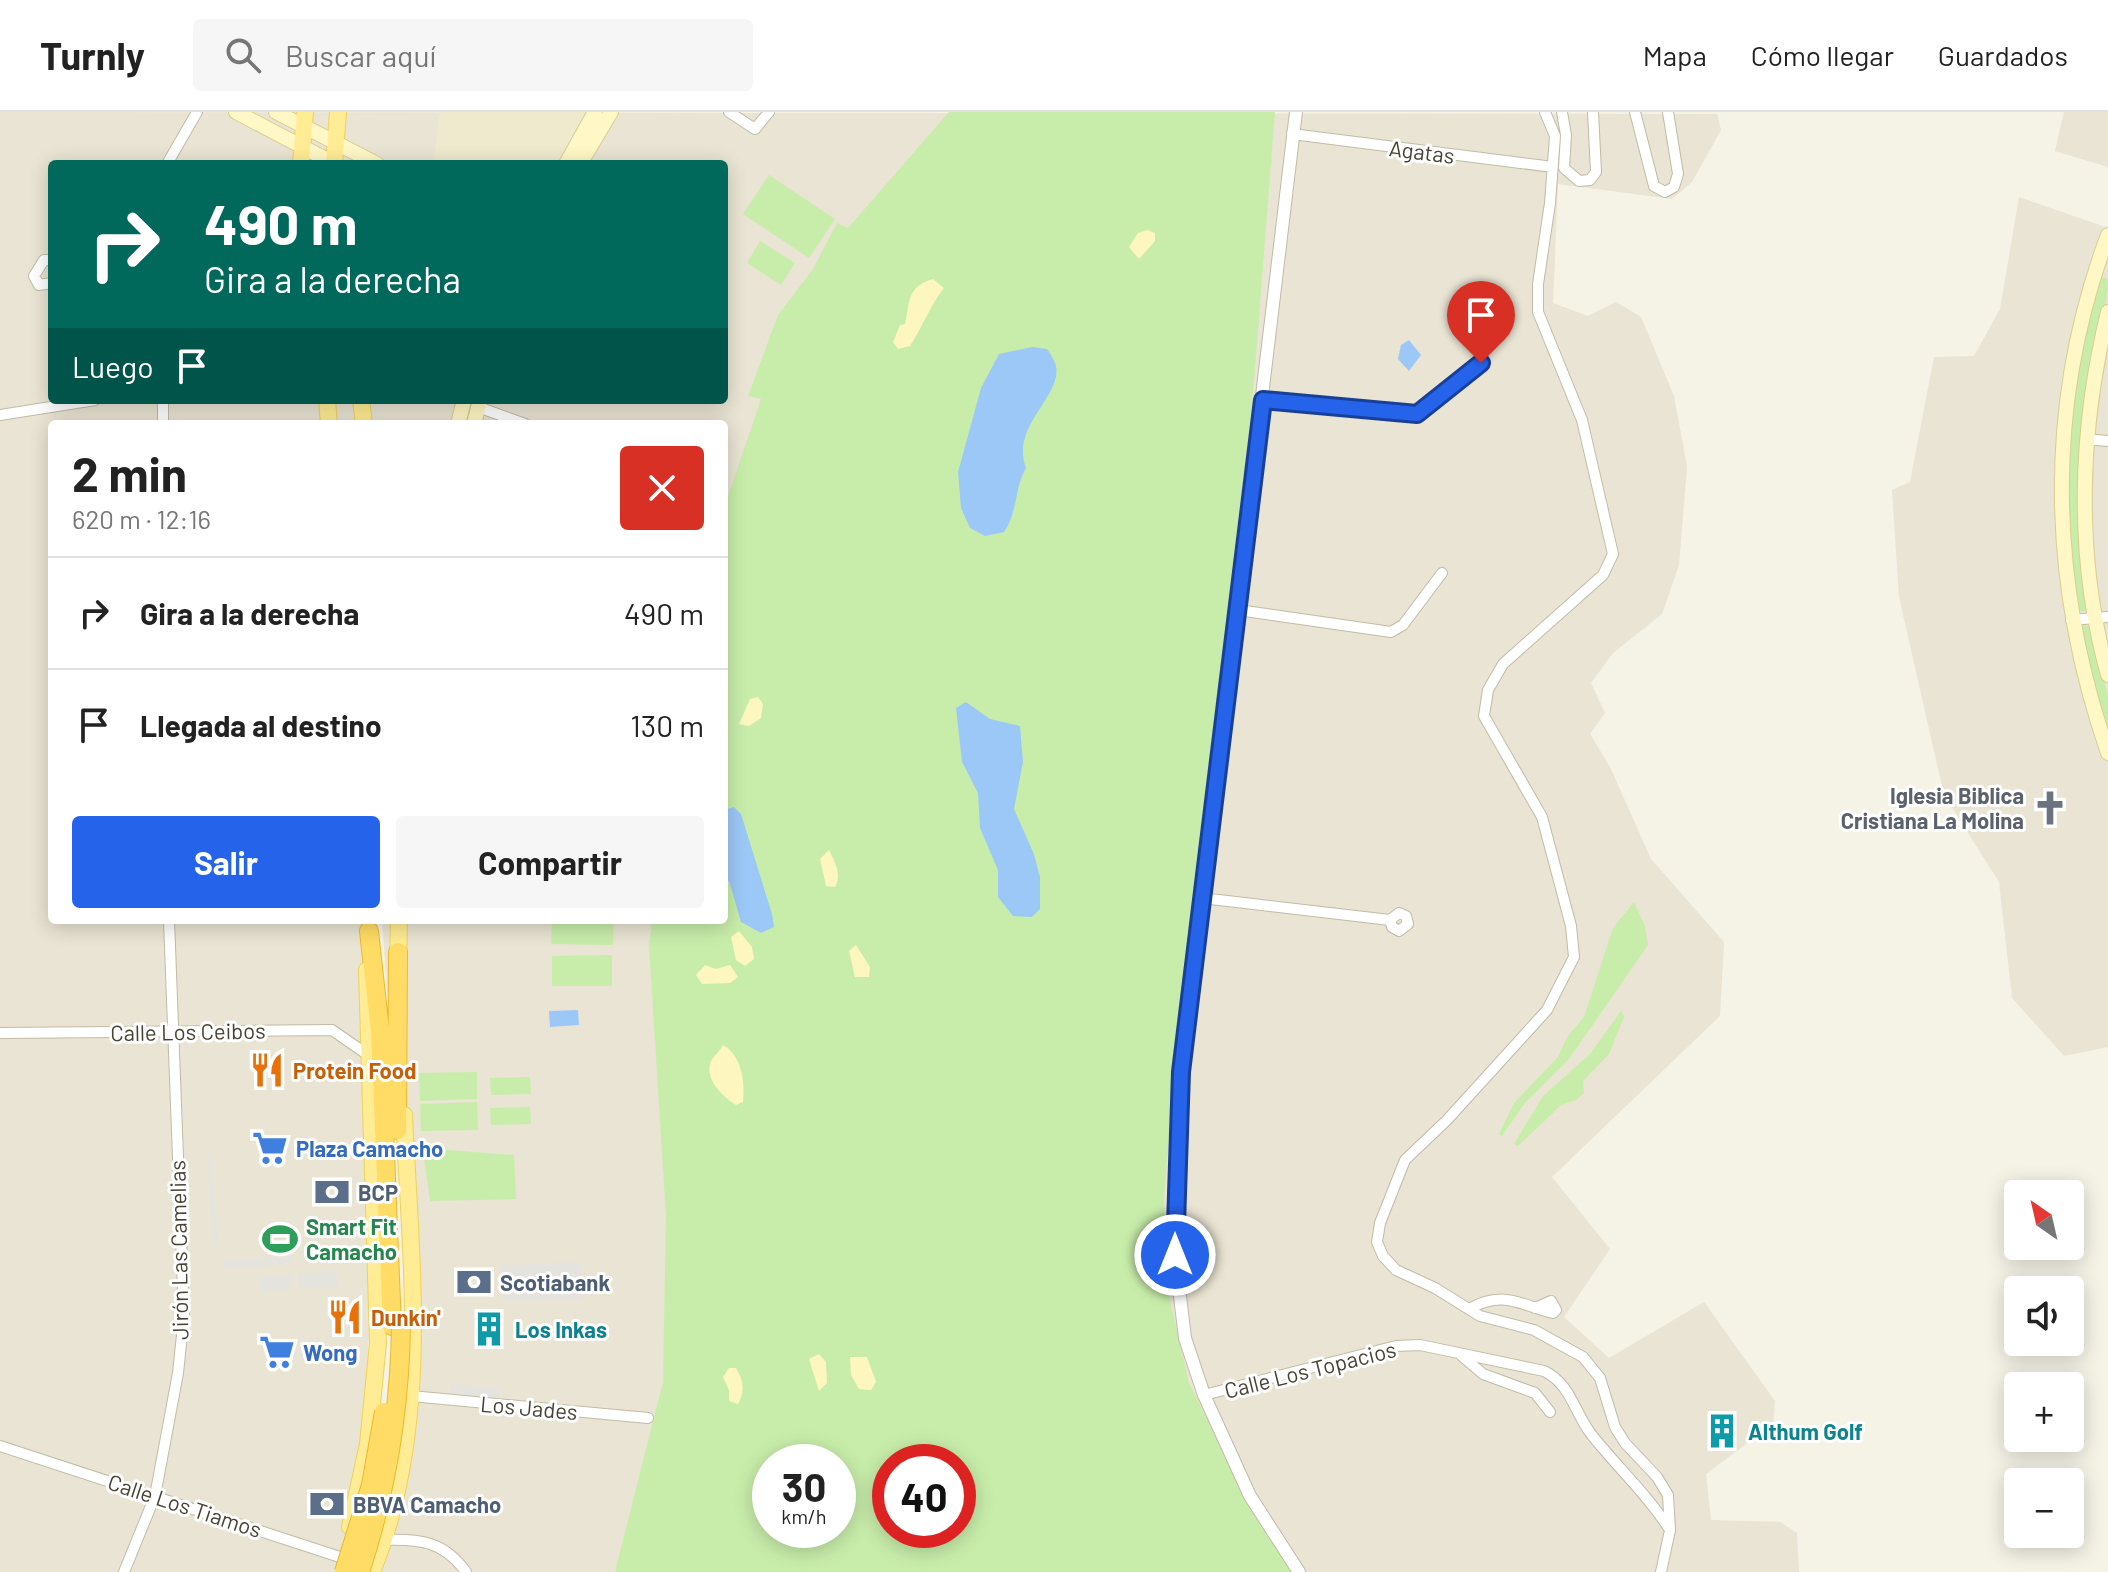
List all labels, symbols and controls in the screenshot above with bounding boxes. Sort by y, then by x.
search box [193,19,753,91]
text: Turnly [40,32,145,78]
icon: search [221,33,265,77]
text: Buscar aquí [285,37,436,73]
text: Mapa [1643,38,1707,72]
text: Cómo llegar [1751,38,1894,72]
text: Guardados [1938,38,2068,72]
street label: Agatas [1388,134,1456,168]
text: 490 m [204,189,358,256]
icon: right [72,192,176,296]
text: Gira a la derecha [204,257,461,300]
pin [1447,281,1515,363]
icon: arrive [1459,293,1503,337]
icon: arrive [170,344,214,388]
text: Luego [72,348,154,384]
text: 2 min [72,444,187,502]
button: close [620,446,704,530]
text: 620 m · 12:16 [72,503,211,534]
icon: right [72,591,116,635]
text: Gira a la derecha [140,595,359,631]
text: 490 m [624,595,704,631]
icon: arrive [72,703,116,747]
text: Llegada al destino [140,707,382,743]
text: 130 m [630,707,704,743]
place label: Iglesia Biblica Cristiana La Molina [1841,782,2024,833]
church icon: Iglesia Biblica Cristiana La Molina [2031,789,2069,827]
button: Salir [72,816,380,908]
button: Compartir [396,816,704,908]
street label: Calle Los Ceibos [110,1017,266,1045]
restaurant icon: Protein Food [248,1051,286,1089]
place label: Protein Food [293,1057,417,1083]
supermarket icon: Plaza Camacho [251,1129,289,1167]
place label: Plaza Camacho [296,1135,443,1161]
street label: Jirón Las Camelias [163,1160,193,1340]
bank icon: BCP [313,1173,351,1211]
place label: BCP [358,1179,398,1205]
north arrow [2004,1180,2084,1260]
map controls [2004,1180,2084,1548]
place label: Smart Fit Camacho [306,1213,397,1264]
position arrow [1133,1213,1217,1297]
sports icon: Smart Fit Camacho [261,1220,299,1258]
bank icon: Scotiabank [455,1263,493,1301]
place label: Scotiabank [500,1269,610,1295]
button: sound [2004,1276,2084,1356]
restaurant icon: Dunkin' [326,1298,364,1336]
place label: Dunkin' [371,1304,441,1330]
building icon: Los Inkas [470,1310,508,1348]
place label: Los Inkas [515,1316,607,1342]
supermarket icon: Wong [258,1333,296,1371]
street label: Calle Los Topacios [1221,1335,1399,1403]
place label: Wong [303,1339,357,1365]
button: + [2004,1372,2084,1452]
street label: Los Jades [479,1390,579,1424]
building icon: Althum Golf [1703,1412,1741,1450]
place label: Althum Golf [1748,1418,1863,1444]
speed limit sign: 40 [872,1444,976,1548]
text: 30 [782,1462,826,1510]
street label: Calle Los Tiamos [105,1468,265,1542]
button: − [2004,1468,2084,1548]
bank icon: BBVA Camacho [308,1485,346,1523]
place label: BBVA Camacho [353,1491,501,1517]
text: km/h [781,1504,827,1528]

